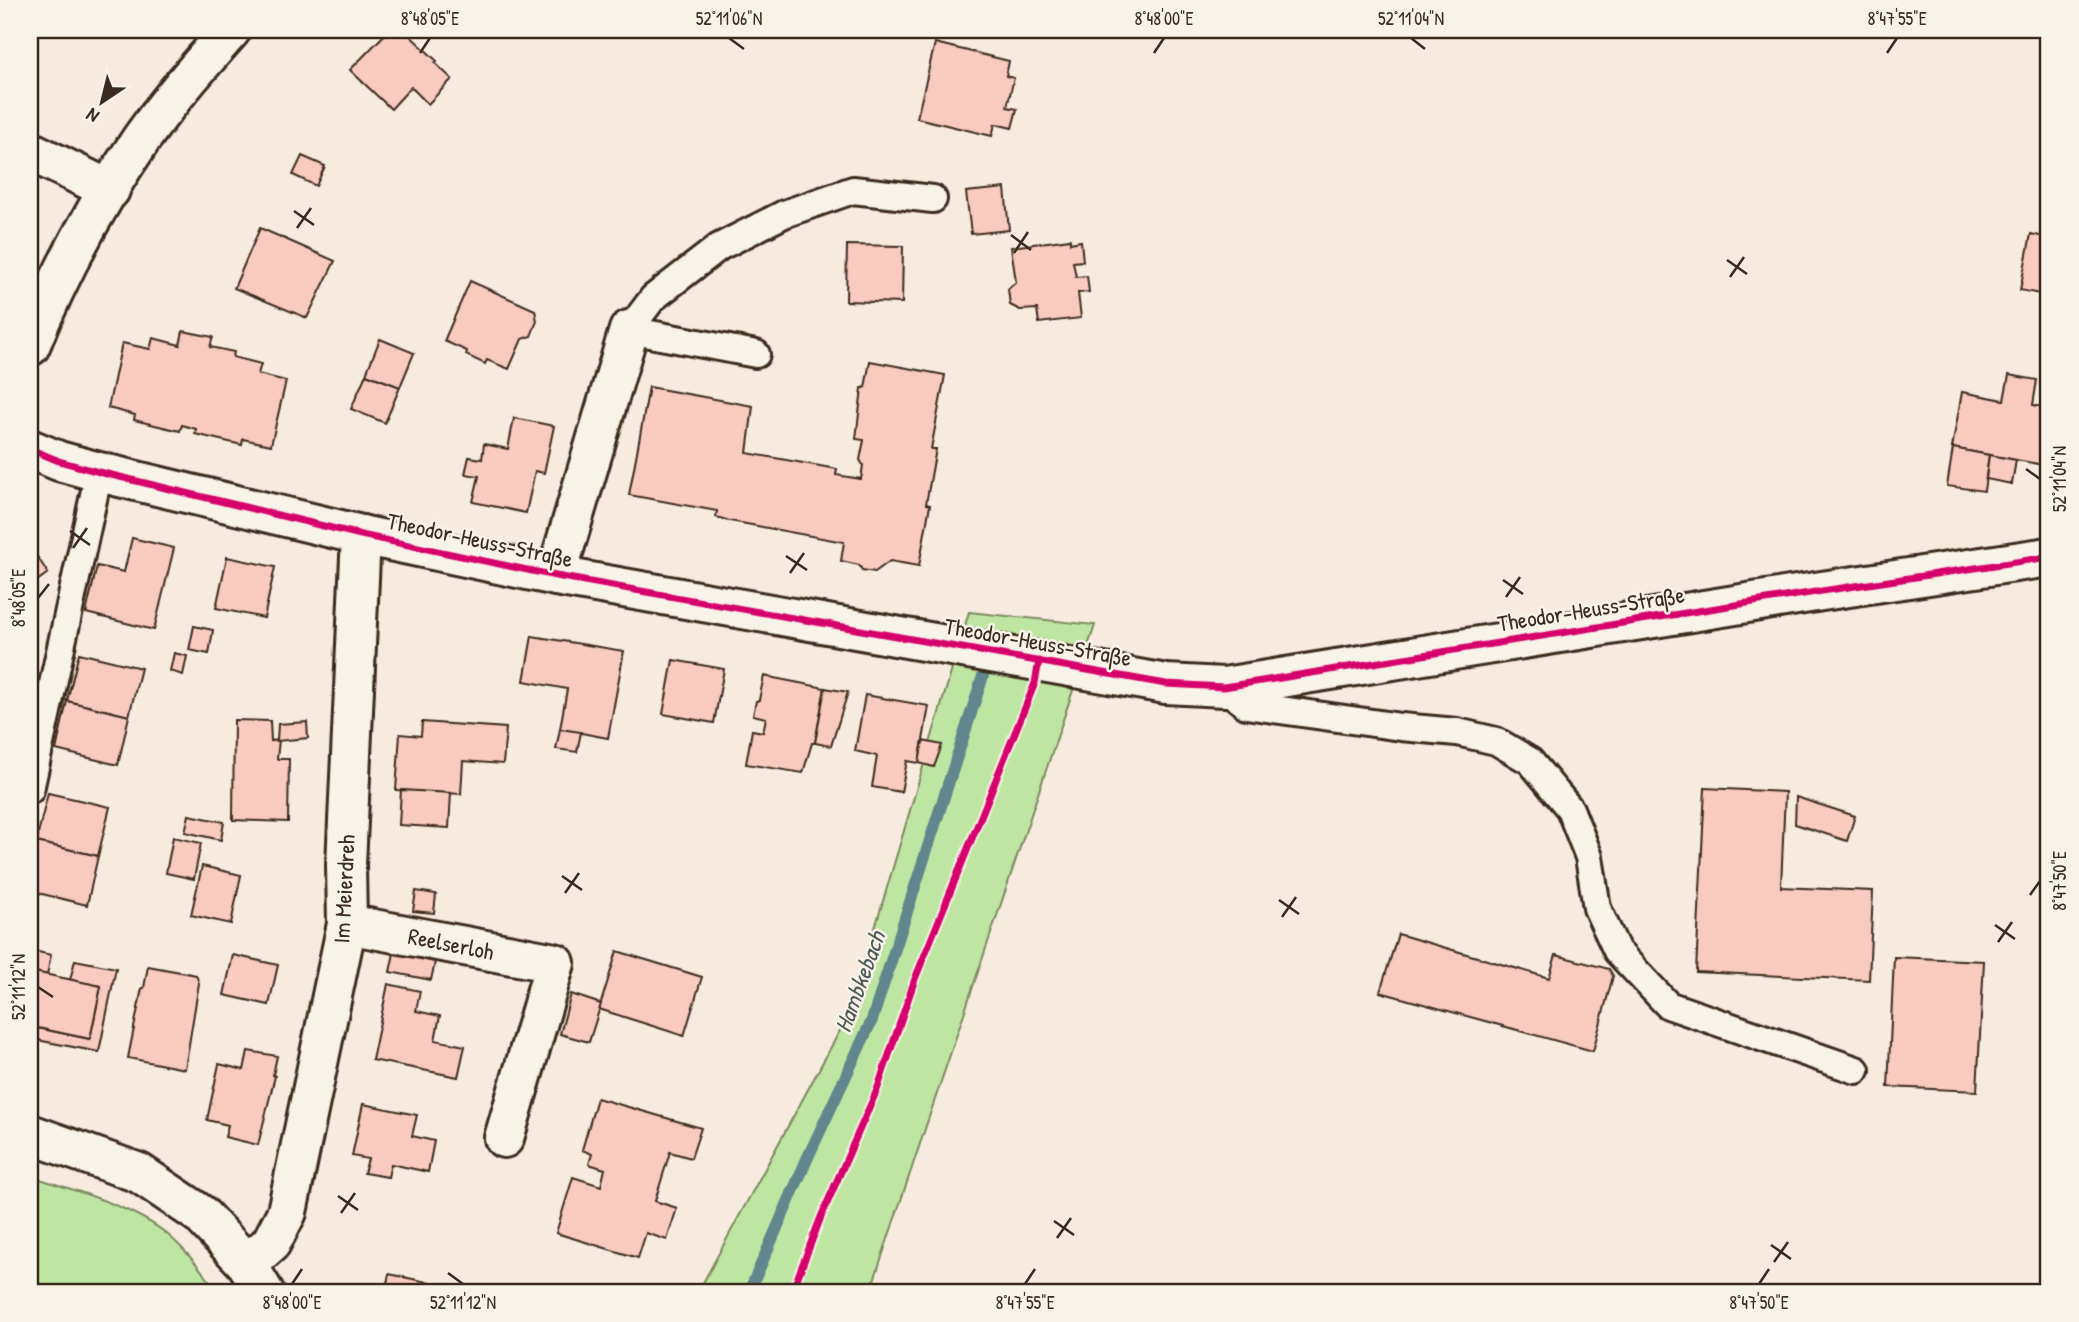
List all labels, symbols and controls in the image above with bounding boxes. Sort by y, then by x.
text: 8°48'05"E [401,6,459,31]
text: 52°11'06"N [696,6,762,31]
text: 8°48'00"E [1134,6,1194,31]
text: 52°11'04"N [1378,6,1444,31]
text: 8°47'55"E [1867,6,1927,31]
north arrow [66,66,136,136]
text: N [81,102,104,129]
text: 52°11'04"N [2047,446,2072,512]
street label: Theodor-Heuss-Straße [384,505,576,574]
text: 8°48'05"E [6,569,31,627]
street label: Theodor-Heuss-Straße [1495,578,1687,639]
street label: Theodor-Heuss-Straße [942,610,1134,673]
street label: Im Meierdreh [325,833,362,944]
text: 8°47'50"E [2047,851,2072,911]
street label: Reelserloh [406,920,497,967]
water label: Hambkebach [826,925,893,1036]
text: 52°11'12"N [6,954,31,1020]
text: 8°48'00"E [262,1290,322,1315]
text: 52°11'12"N [430,1290,496,1315]
text: 8°47'55"E [995,1290,1055,1315]
text: 8°47'50"E [1729,1290,1789,1315]

